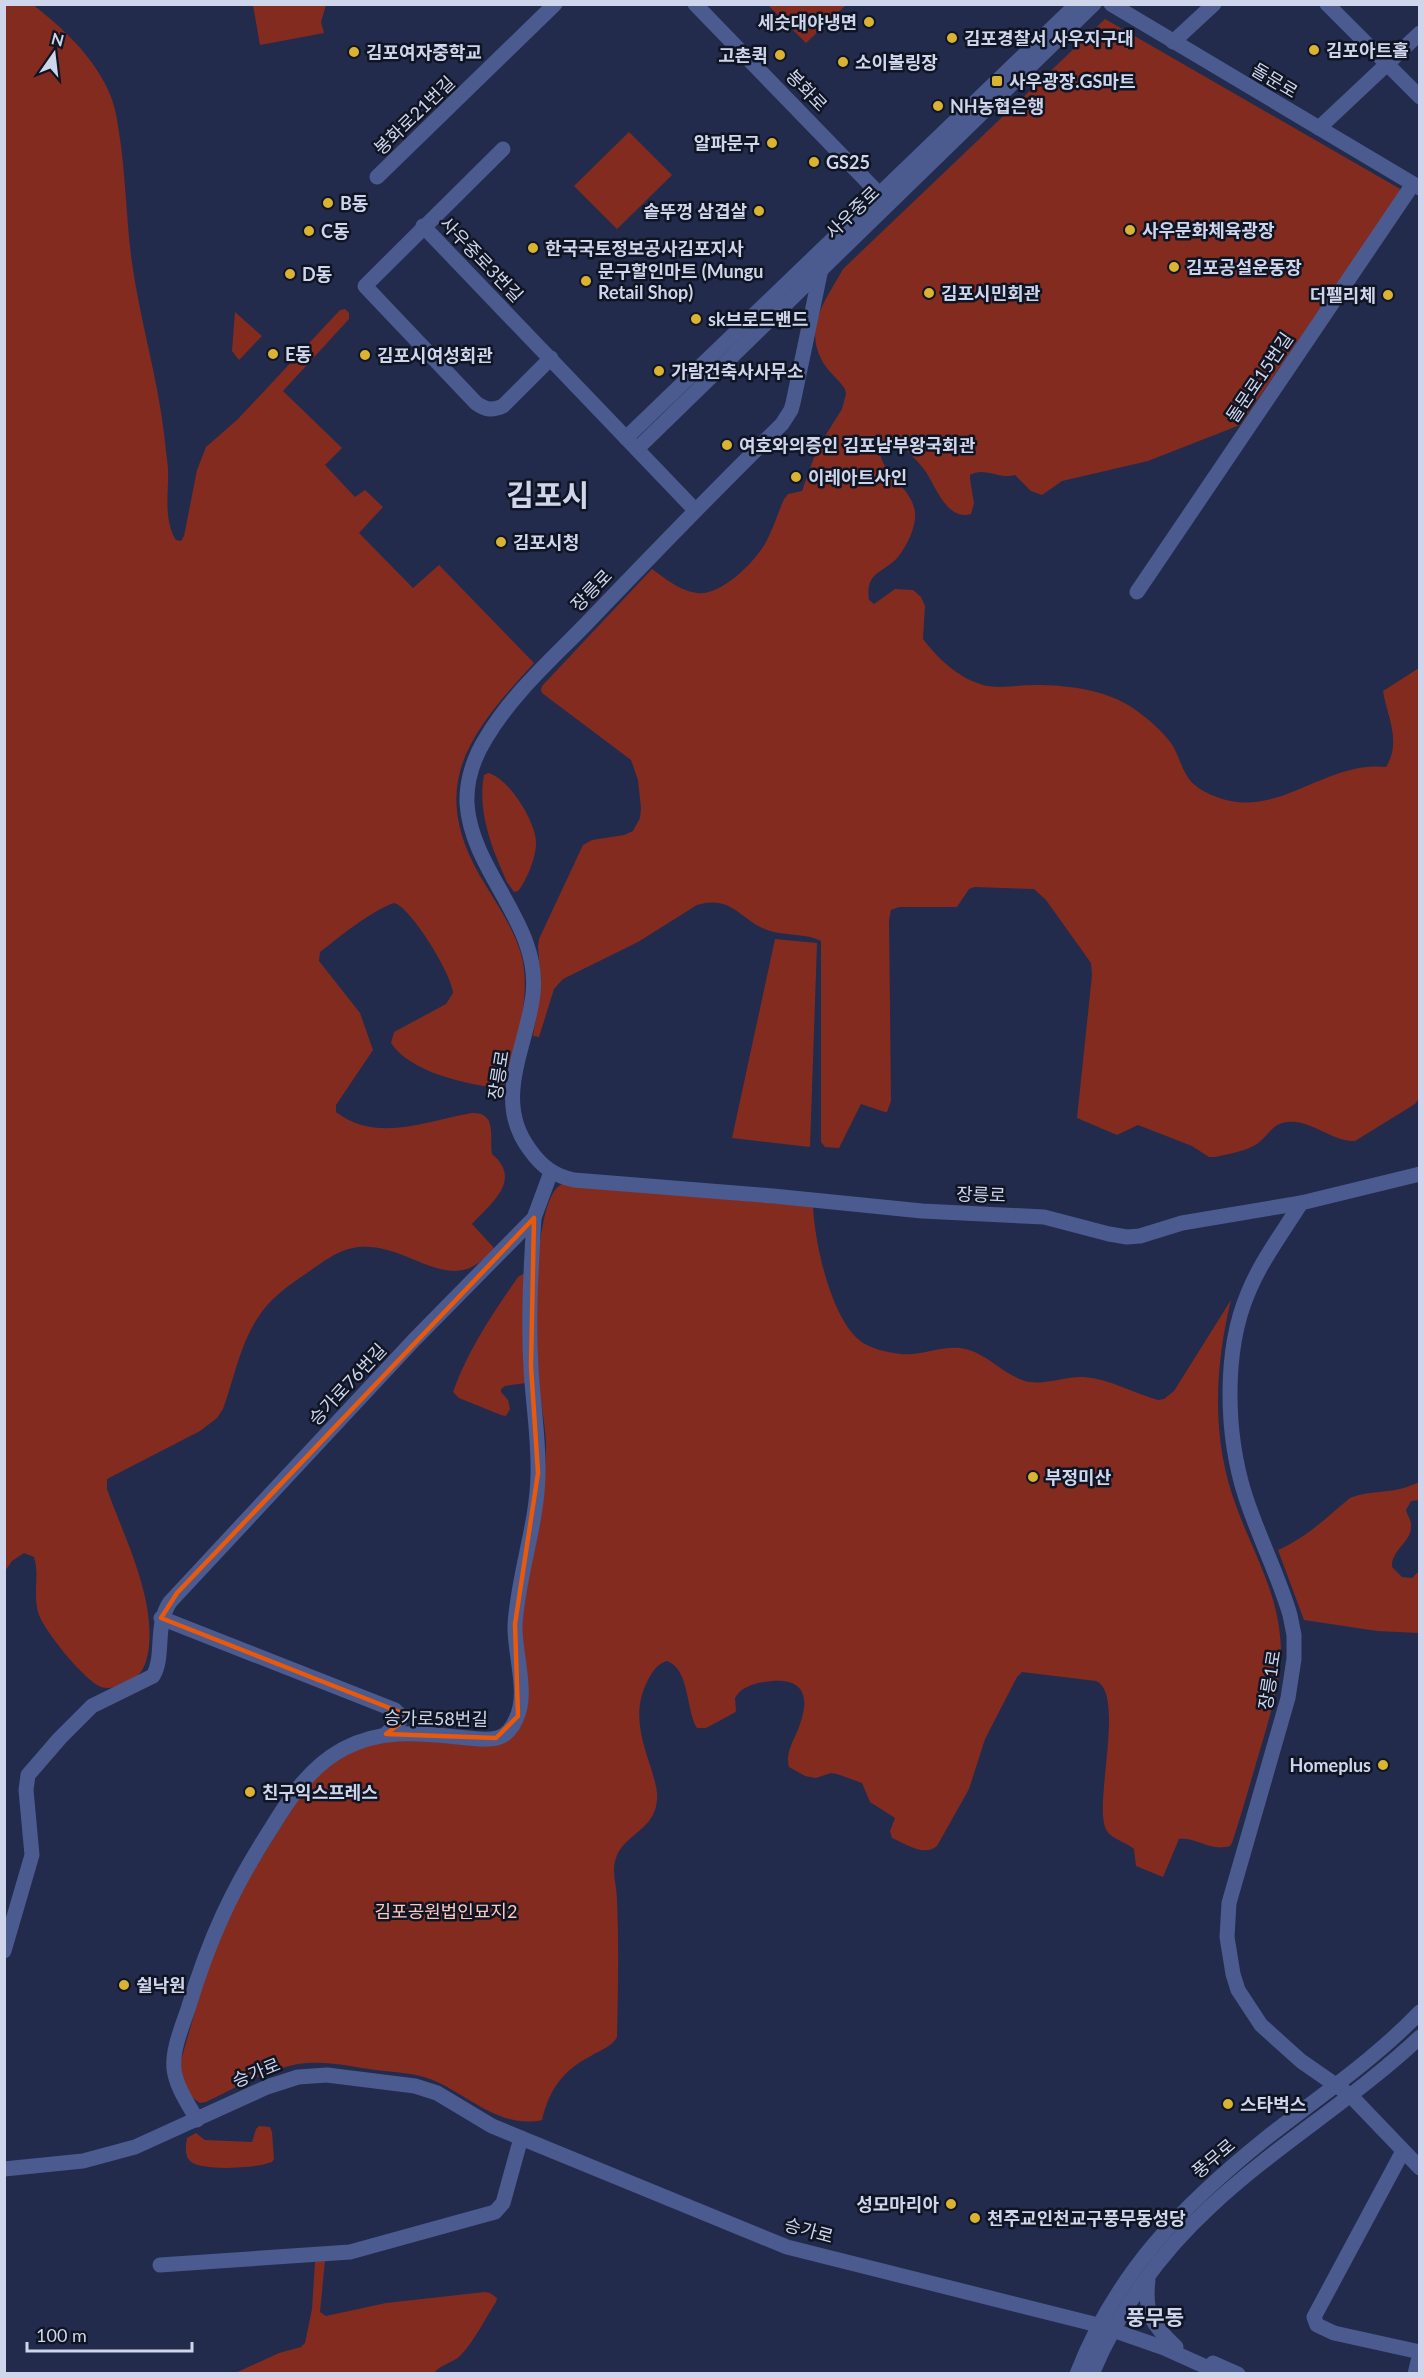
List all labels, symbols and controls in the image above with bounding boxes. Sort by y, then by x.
place label: 세숫대야냉면 [758,11,857,33]
marker: 세숫대야냉면 [862,15,876,29]
north arrow [24,24,84,84]
place label: 김포경찰서 사우지구대 [964,27,1134,49]
text: N [49,28,66,50]
marker: 김포경찰서 사우지구대 [945,31,959,45]
place label: 김포아트홀 [1326,39,1409,61]
place label: 김포여자중학교 [366,41,482,63]
marker: 김포아트홀 [1307,43,1321,57]
place label: 고촌퀵 [718,44,768,66]
marker: 김포여자중학교 [347,45,361,59]
marker: 고촌퀵 [773,48,787,62]
place label: 소이볼링장 [855,51,938,73]
marker: 소이볼링장 [836,55,850,69]
street label: 돌문로 [1248,58,1302,102]
street label: 봉화로 [782,64,832,116]
place label: 사우광장.GS마트 [1009,70,1136,92]
street label: 봉화로21번길 [369,71,459,159]
marker: 사우광장.GS마트 [990,74,1004,88]
place label: NH농협은행 [950,95,1044,117]
marker: NH농협은행 [931,99,945,113]
place label: 알파문구 [694,132,760,154]
marker: 알파문구 [765,136,779,150]
place label: GS25 [826,151,870,173]
marker: GS25 [807,155,821,169]
street label: 사우중로 [821,181,883,243]
place label: B동 [340,192,368,214]
marker: B동 [321,196,335,210]
place label: 솥뚜껑 삼겹살 [643,200,747,222]
marker: 솥뚜껑 삼겹살 [752,204,766,218]
street label: 사우중로3번길 [436,212,528,306]
place label: 사우문화체육광장 [1142,219,1275,241]
place label: C동 [321,220,349,242]
marker: 사우문화체육광장 [1123,223,1137,237]
marker: C동 [302,224,316,238]
place label: 한국국토정보공사김포지사 [545,237,744,259]
marker: 한국국토정보공사김포지사 [526,241,540,255]
place label: 김포공설운동장 [1186,256,1302,278]
place label: 문구할인마트 (Mungu Retail Shop) [598,260,763,303]
marker: 김포공설운동장 [1167,260,1181,274]
place label: D동 [302,263,332,285]
marker: D동 [283,267,297,281]
marker: 문구할인마트 (Mungu Retail Shop) [579,274,593,288]
place label: 김포시민회관 [941,282,1041,304]
place label: 더펠리체 [1310,284,1376,306]
marker: 김포시민회관 [922,286,936,300]
marker: 더펠리체 [1381,288,1395,302]
place label: sk브로드밴드 [708,308,808,330]
marker: sk브로드밴드 [689,312,703,326]
street label: 돌문로15번길 [1221,328,1297,426]
place label: E동 [285,343,312,365]
place label: 김포시여성회관 [377,344,493,366]
marker: E동 [266,347,280,361]
marker: 김포시여성회관 [358,348,372,362]
place label: 가람건축사사무소 [671,360,803,382]
marker: 가람건축사사무소 [652,364,666,378]
place label: 여호와의증인 김포남부왕국회관 [739,434,976,456]
marker: 여호와의증인 김포남부왕국회관 [720,438,734,452]
place label: 이레아트사인 [808,466,907,488]
marker: 이레아트사인 [789,470,803,484]
district label: 김포시 [507,476,589,512]
place label: 김포시청 [513,531,579,553]
marker: 김포시청 [494,535,508,549]
street label: 장릉로 [566,564,616,616]
street label: 장릉로 [483,1049,513,1101]
street label: 장릉로 [956,1182,1006,1206]
street label: 승가로76번길 [304,1339,390,1429]
place label: 부정미산 [1045,1466,1112,1488]
marker: 부정미산 [1026,1470,1040,1484]
street label: 장릉1로 [1253,1649,1285,1711]
street label: 승가로58번길 [384,1706,488,1730]
place label: Homeplus [1290,1754,1371,1776]
marker: Homeplus [1376,1758,1390,1772]
place label: 친구익스프레스 [262,1781,378,1803]
marker: 친구익스프레스 [243,1785,257,1799]
park label: 김포공원법인묘지2 [375,1900,517,1922]
place label: 쉴낙원 [136,1974,186,1996]
marker: 쉴낙원 [117,1978,131,1992]
street label: 승가로 [229,2052,283,2092]
place label: 스타벅스 [1240,2093,1306,2115]
marker: 스타벅스 [1221,2097,1235,2111]
street label: 풍무로 [1187,2134,1239,2182]
place label: 성모마리아 [856,2193,939,2215]
marker: 성모마리아 [944,2197,958,2211]
place label: 천주교인천교구풍무동성당 [987,2207,1186,2229]
marker: 천주교인천교구풍무동성당 [968,2211,982,2225]
street label: 승가로 [782,2213,836,2247]
district label: 풍무동 [1126,2304,1184,2329]
scale bar [27,2315,192,2353]
text: 100 m [36,2324,87,2346]

